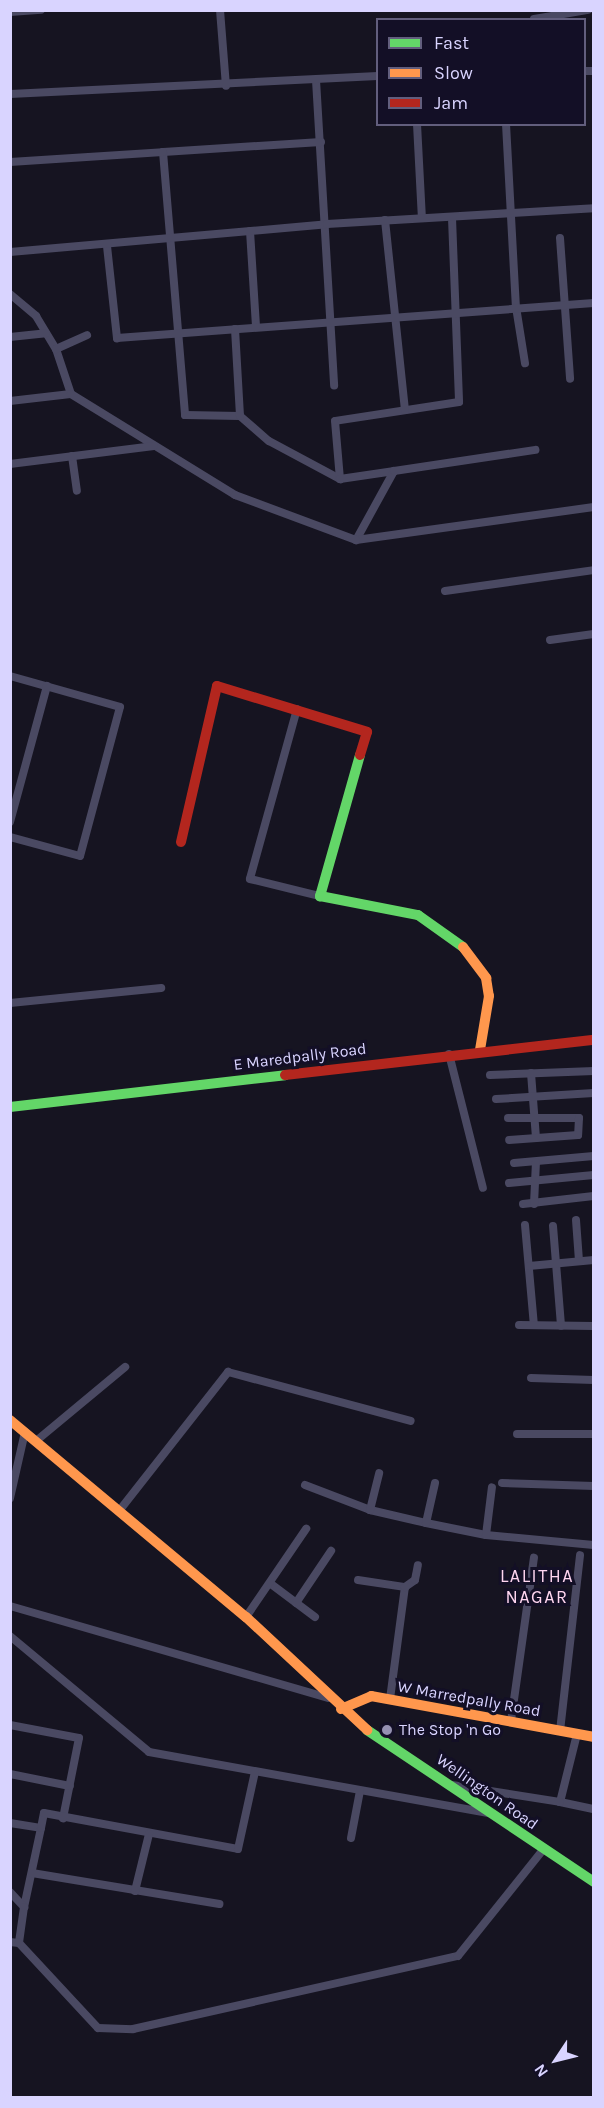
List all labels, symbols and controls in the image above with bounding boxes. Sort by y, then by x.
legend [376,18,586,126]
text: Fast [434,32,469,54]
text: Slow [434,62,473,84]
text: Jam [434,92,468,114]
street label: E Maredpally Road [232,1039,368,1075]
district label: LALITHA NAGAR [500,1566,574,1608]
street label: W Marredpally Road [396,1677,542,1721]
place label: The Stop 'n Go [399,1720,501,1740]
marker: The Stop 'n Go [380,1723,394,1737]
street label: Wellington Road [433,1750,541,1834]
north arrow [526,2030,586,2090]
text: N [530,2060,552,2081]

